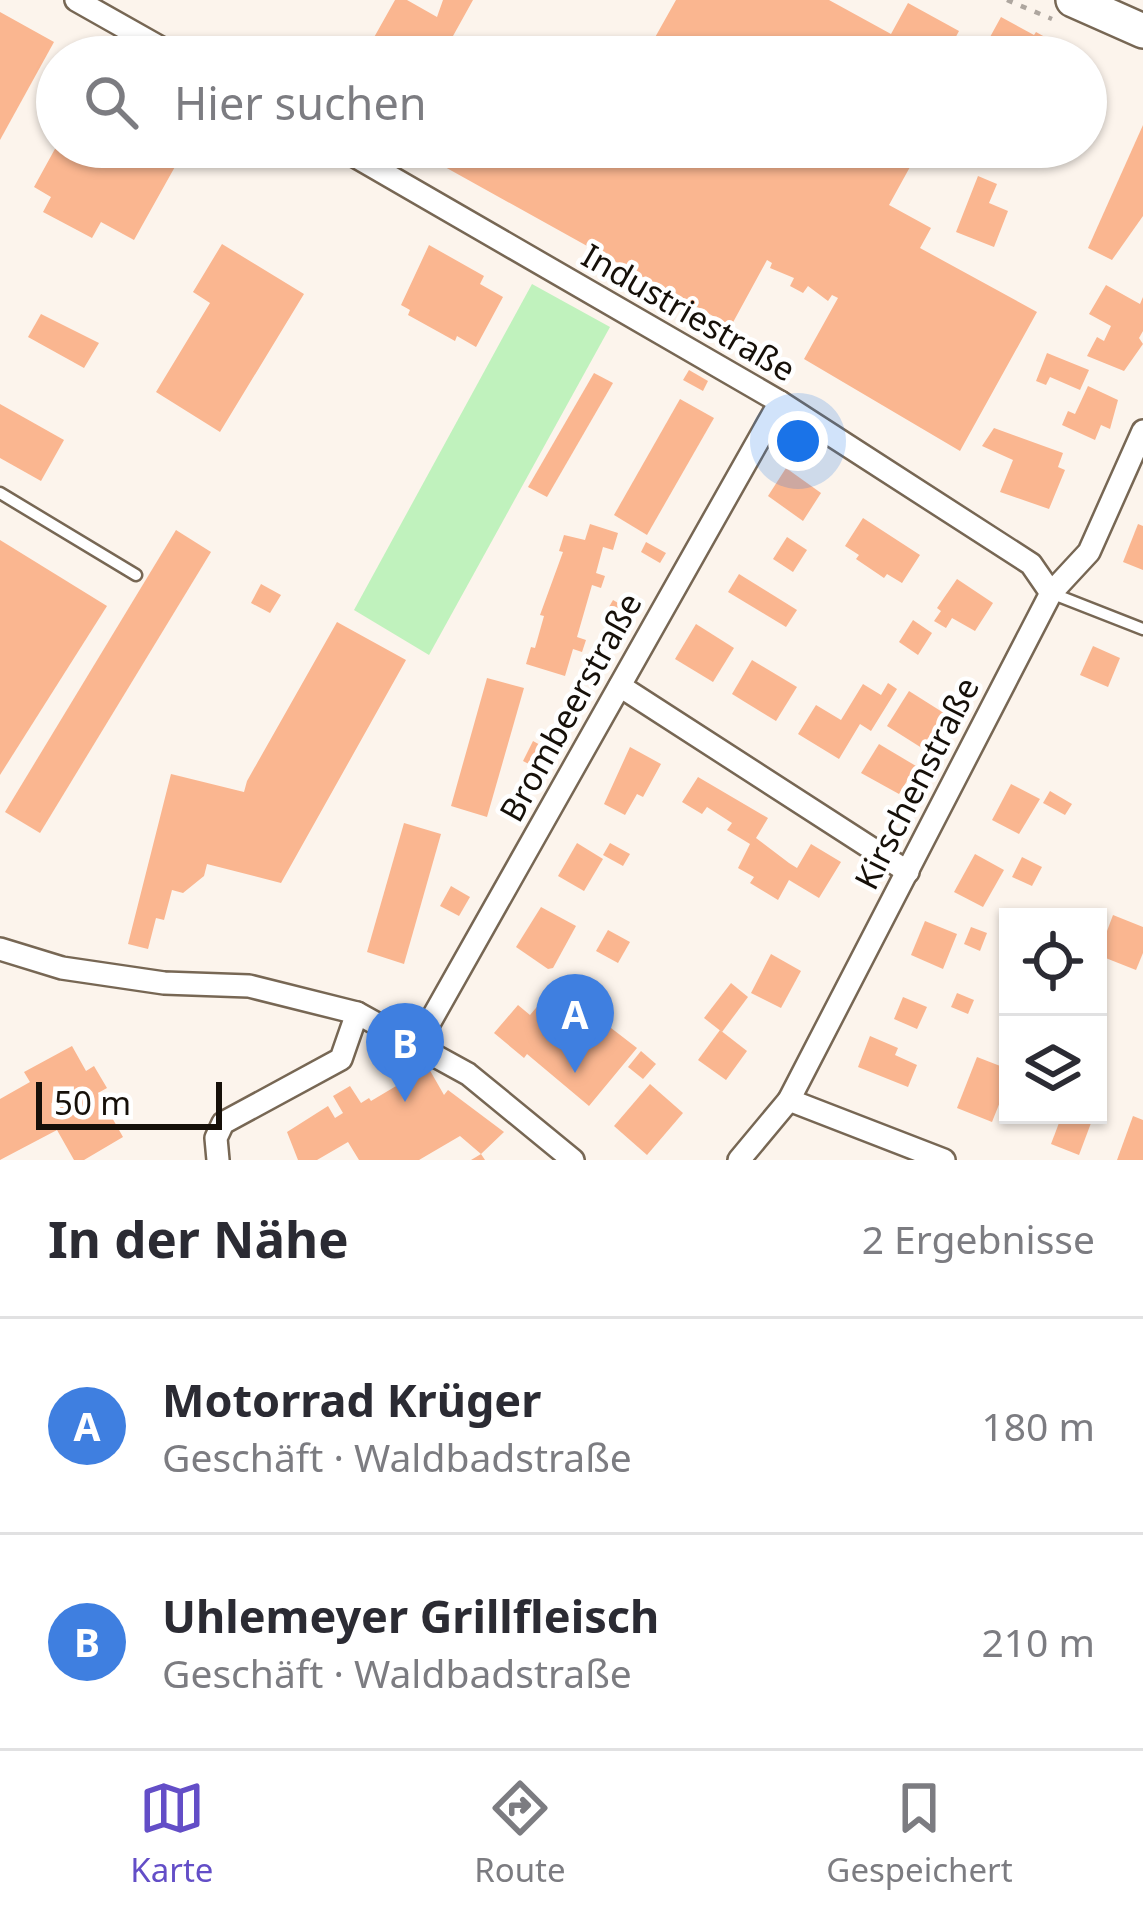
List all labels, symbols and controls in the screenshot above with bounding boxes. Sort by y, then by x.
search box [36,36,1107,168]
icon: search [78,69,144,135]
text: Hier suchen [174,72,427,133]
street label: Industriestraße [574,233,804,391]
your location [768,411,828,471]
street label: Brombeerstraße [489,585,651,829]
street label: Kirschenstraße [843,669,989,897]
map controls [999,908,1107,1124]
button: locate [999,908,1107,1016]
pin: A [536,974,614,1073]
pin: B [366,1003,444,1102]
button: layers [999,1016,1107,1124]
scale bar [36,1076,222,1129]
text: 50 m [54,1080,131,1125]
text: In der Nähe [48,1203,349,1273]
text: 2 Ergebnisse [862,1212,1095,1265]
text: Motorrad Krüger [162,1369,541,1430]
text: A [74,1399,101,1452]
text: 180 m [981,1399,1095,1452]
text: Geschäft · Waldbadstraße [162,1430,632,1483]
text: Uhlemeyer Grillfleisch [162,1585,659,1646]
text: B [74,1615,100,1668]
text: 210 m [981,1615,1095,1668]
text: Geschäft · Waldbadstraße [162,1646,632,1699]
tab: Karte [130,1775,213,1892]
tab: Route [474,1775,566,1892]
tab: Gespeichert [826,1775,1013,1892]

